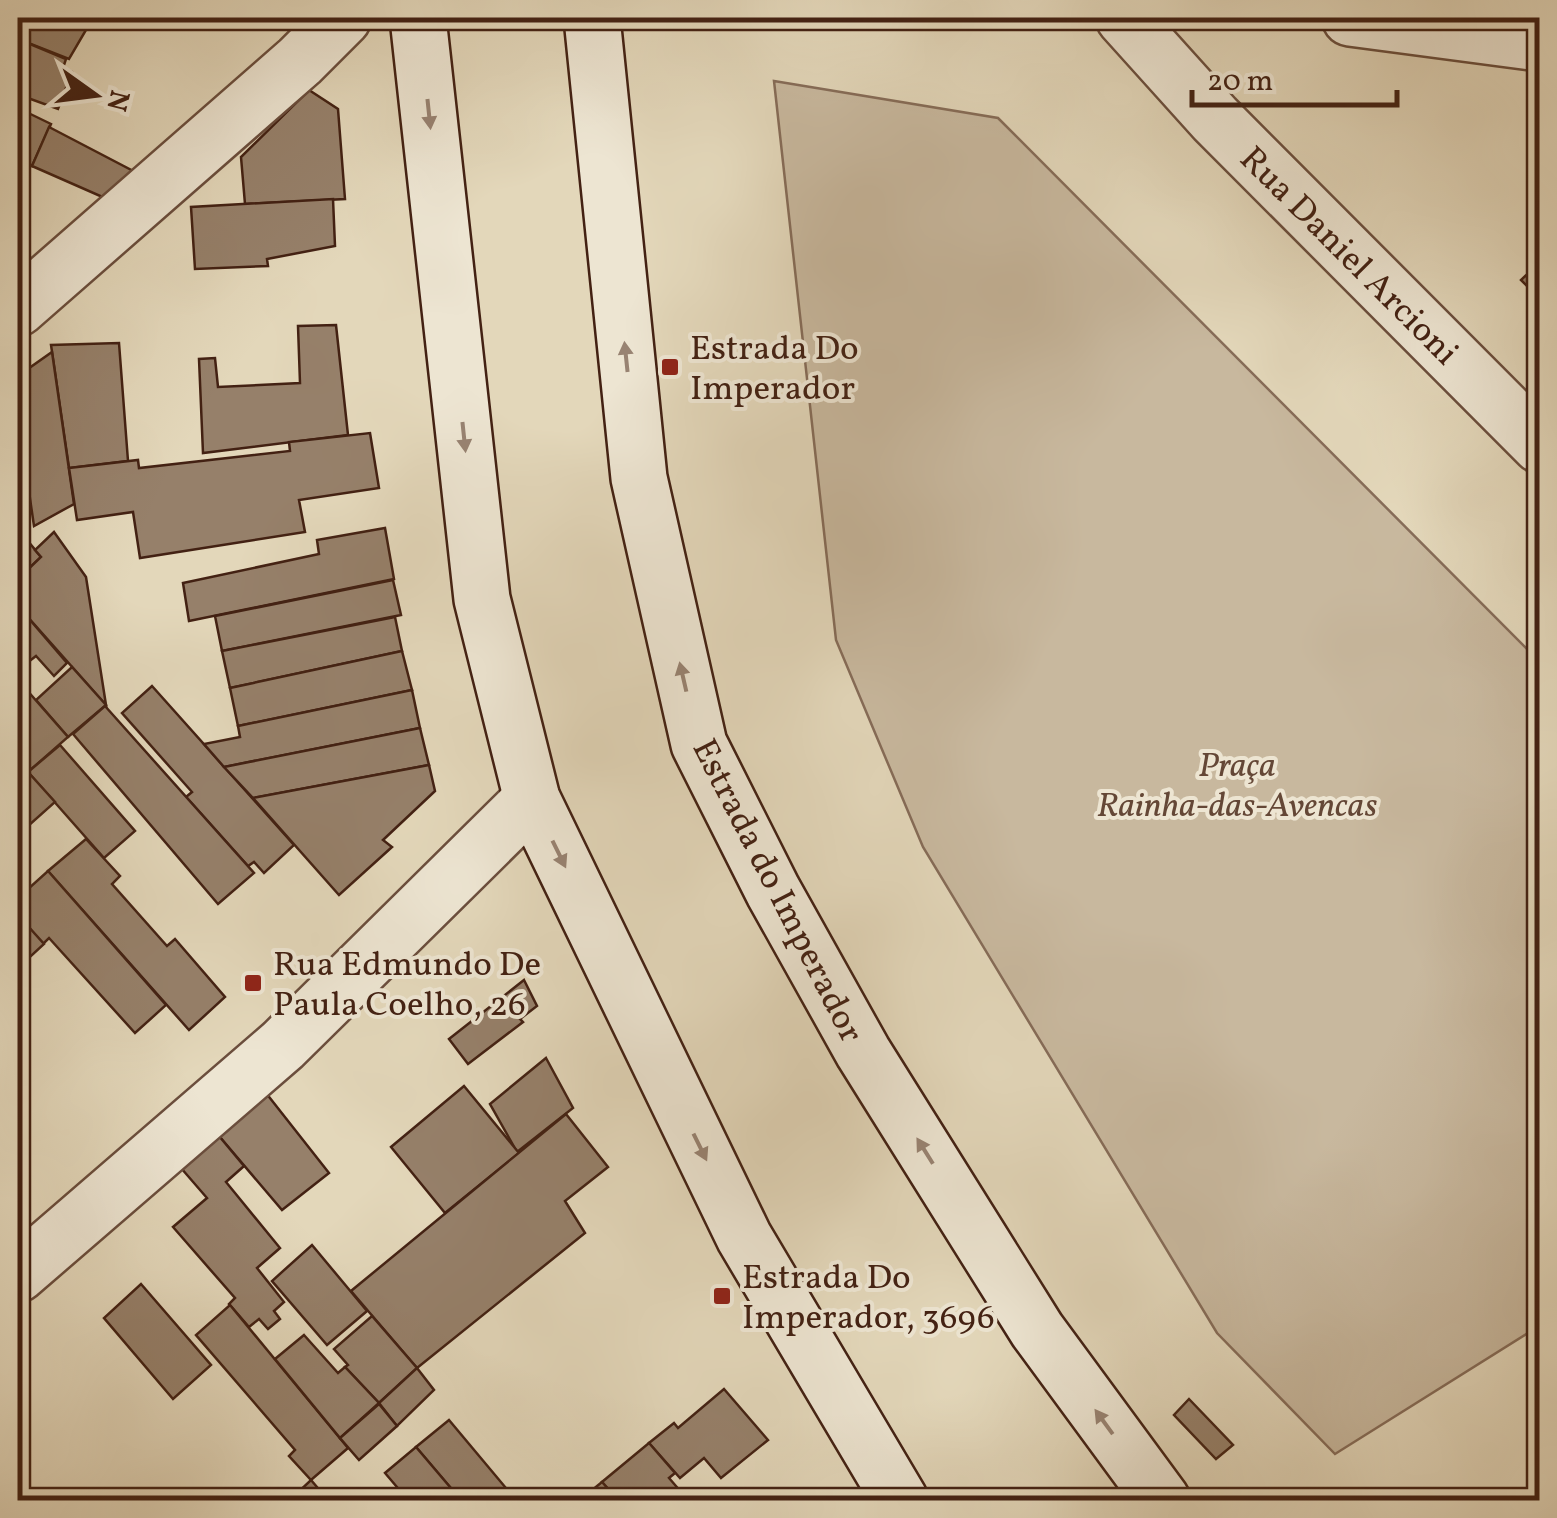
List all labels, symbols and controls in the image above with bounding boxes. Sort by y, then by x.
north arrow [45,45,145,145]
scale bar [1192,45,1397,107]
text: 20 m [1207,61,1273,103]
text: N [95,86,138,115]
one-way arrow [421,99,437,131]
street label: Rua Daniel Arcioni [1228,137,1468,377]
place label: Estrada Do Imperador [690,326,859,414]
one-way arrow [618,341,634,373]
marker: Estrada Do Imperador [659,356,681,378]
one-way arrow [456,422,472,454]
one-way arrow [675,661,691,692]
street label: Estrada do Imperador [679,731,874,1052]
park label: Praça Rainha-das-Avencas [1097,743,1377,831]
one-way arrow [550,840,567,869]
place label: Rua Edmundo De Paula Coelho, 26 [273,942,541,1030]
marker: Rua Edmundo De Paula Coelho, 26 [242,972,264,994]
one-way arrow [691,1133,708,1162]
one-way arrow [917,1137,934,1165]
place label: Estrada Do Imperador, 3696 [742,1255,995,1343]
marker: Estrada Do Imperador, 3696 [711,1285,733,1307]
one-way arrow [1095,1409,1114,1435]

